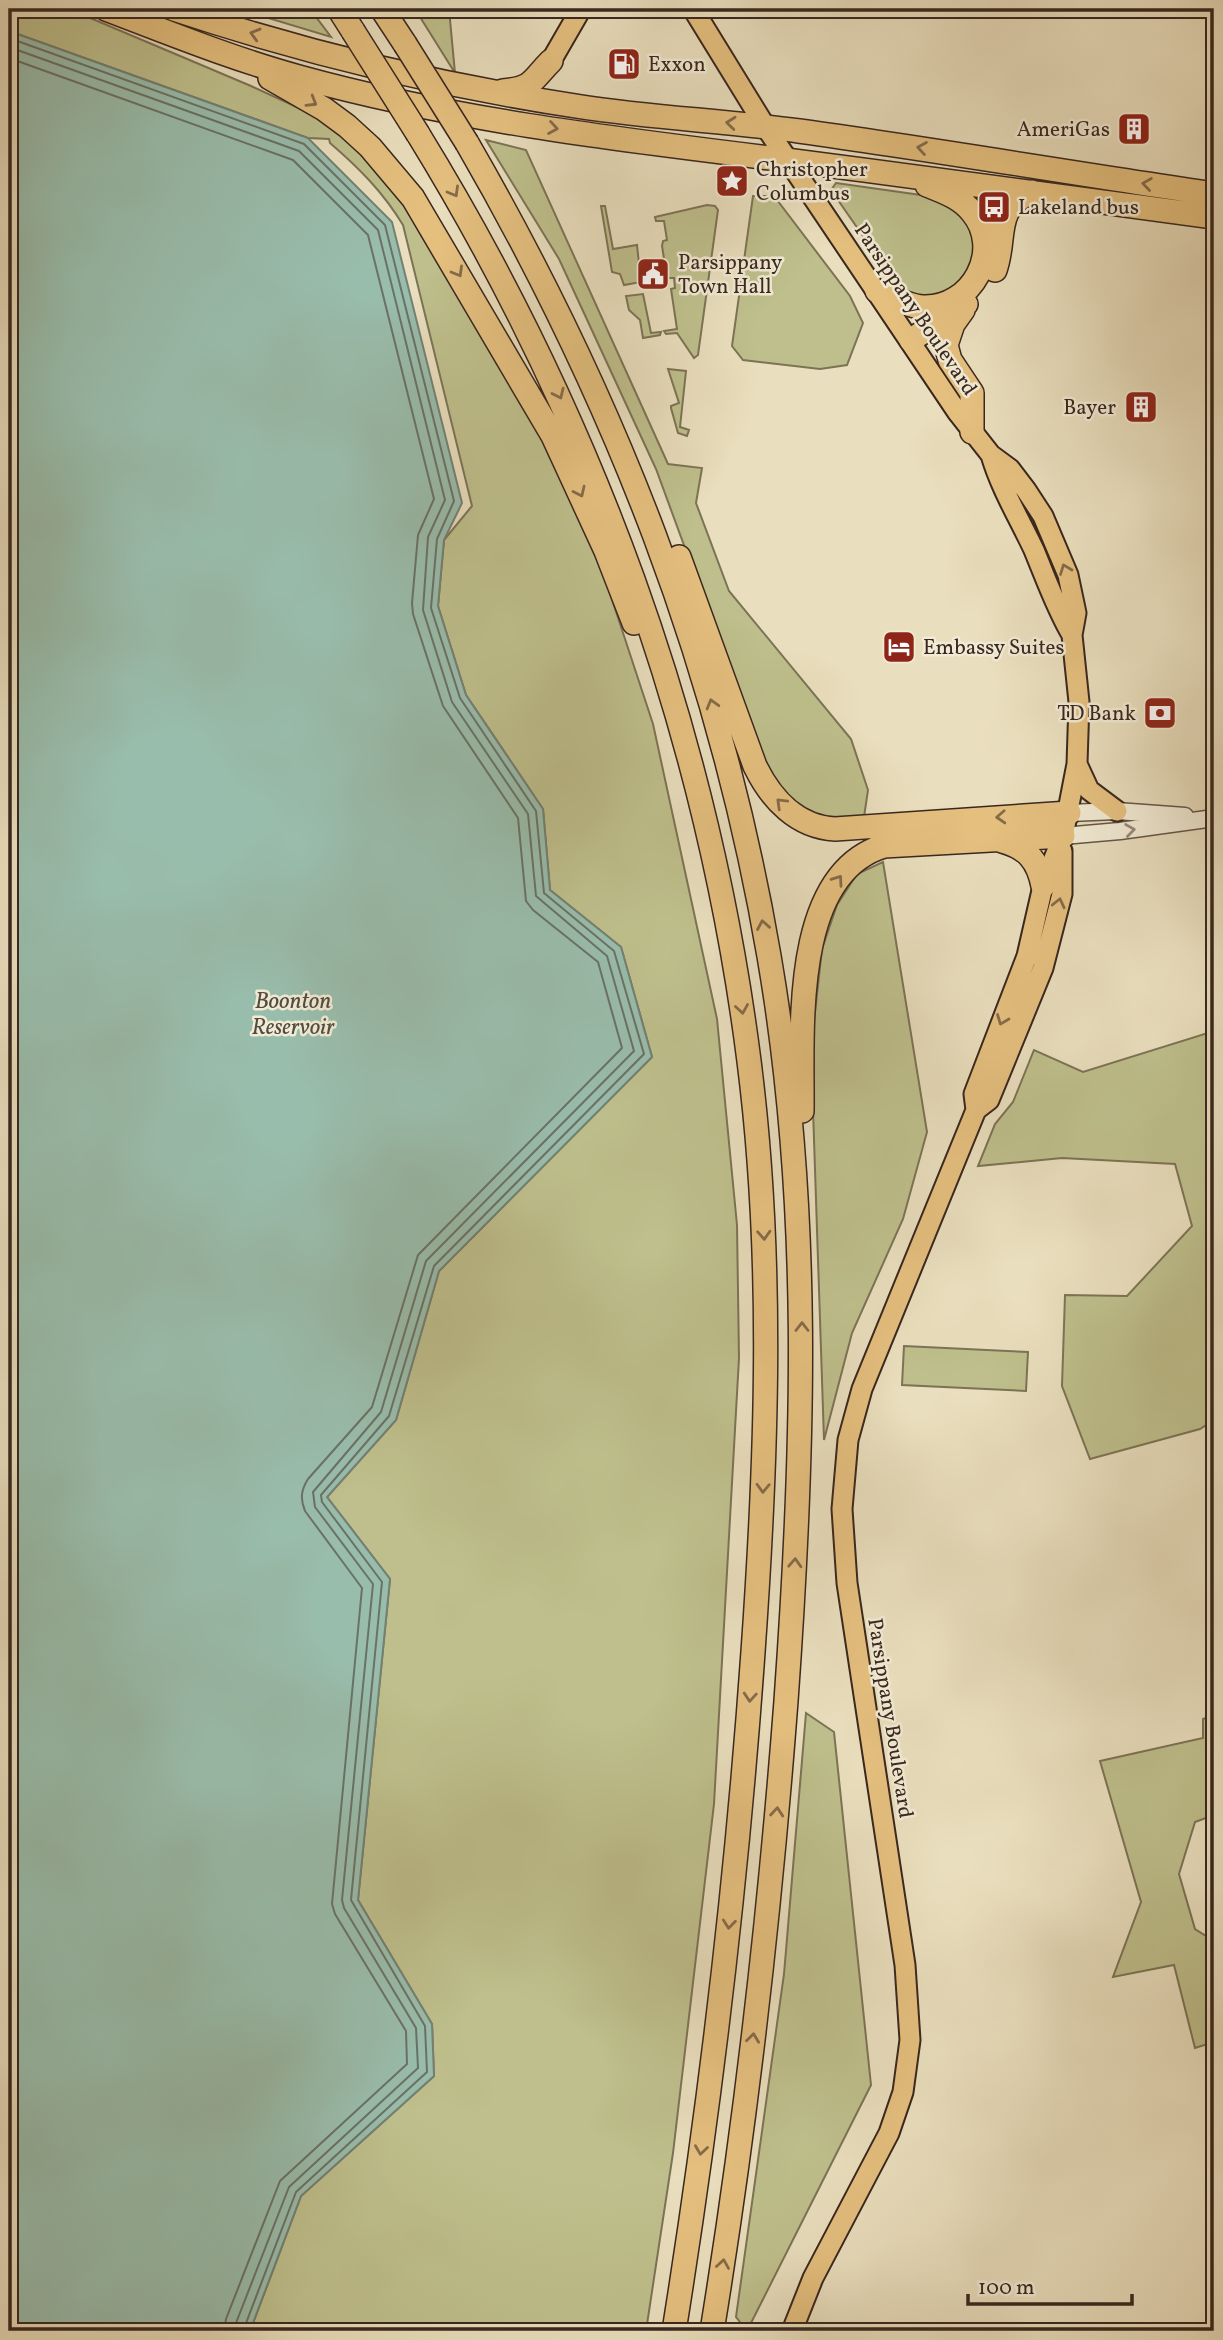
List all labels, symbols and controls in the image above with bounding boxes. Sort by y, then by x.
one-way arrow [249,28,261,43]
fuel station icon: Exxon [605,45,643,83]
place label: Exxon [648,51,706,80]
one-way arrow [304,93,317,106]
building icon: AmeriGas [1115,110,1153,148]
one-way arrow [725,116,736,131]
place label: AmeriGas [1017,116,1110,145]
one-way arrow [547,120,559,135]
one-way arrow [916,141,928,156]
place label: Christopher Columbus [756,156,868,209]
place icon: Christopher Columbus [713,162,751,200]
one-way arrow [1141,177,1153,192]
one-way arrow [445,185,458,198]
bus stop icon: Lakeland bus [975,188,1013,226]
place label: Lakeland bus [1018,194,1139,223]
street label: Parsippany Boulevard [846,218,983,402]
place label: Parsippany Town Hall [678,249,783,302]
public building icon: Parsippany Town Hall [634,255,672,293]
one-way arrow [450,265,463,277]
one-way arrow [551,387,565,399]
building icon: Bayer [1122,388,1160,426]
place label: Bayer [1063,394,1116,423]
one-way arrow [572,485,586,497]
one-way arrow [1059,563,1073,575]
hotel icon: Embassy Suites [880,628,918,666]
place label: Embassy Suites [923,634,1065,663]
bank icon: TD Bank [1141,694,1179,732]
one-way arrow [705,698,720,710]
place label: TD Bank [1057,700,1137,729]
one-way arrow [776,799,789,812]
one-way arrow [995,809,1006,824]
one-way arrow [1125,822,1136,837]
one-way arrow [830,875,842,888]
one-way arrow [1051,897,1065,909]
one-way arrow [757,919,772,931]
water label: Boonton Reservoir [251,986,335,1044]
one-way arrow [734,1003,749,1015]
one-way arrow [997,1013,1011,1025]
one-way arrow [756,1230,771,1241]
one-way arrow [794,1321,810,1331]
one-way arrow [755,1483,770,1494]
one-way arrow [787,1558,802,1569]
street label: Parsippany Boulevard [859,1616,920,1820]
one-way arrow [743,1692,758,1703]
one-way arrow [769,1806,784,1817]
one-way arrow [721,1918,736,1930]
one-way arrow [746,2033,761,2044]
one-way arrow [694,2144,709,2156]
one-way arrow [715,2258,730,2270]
scale bar [968,2263,1132,2307]
text: 100 m [978,2274,1035,2303]

